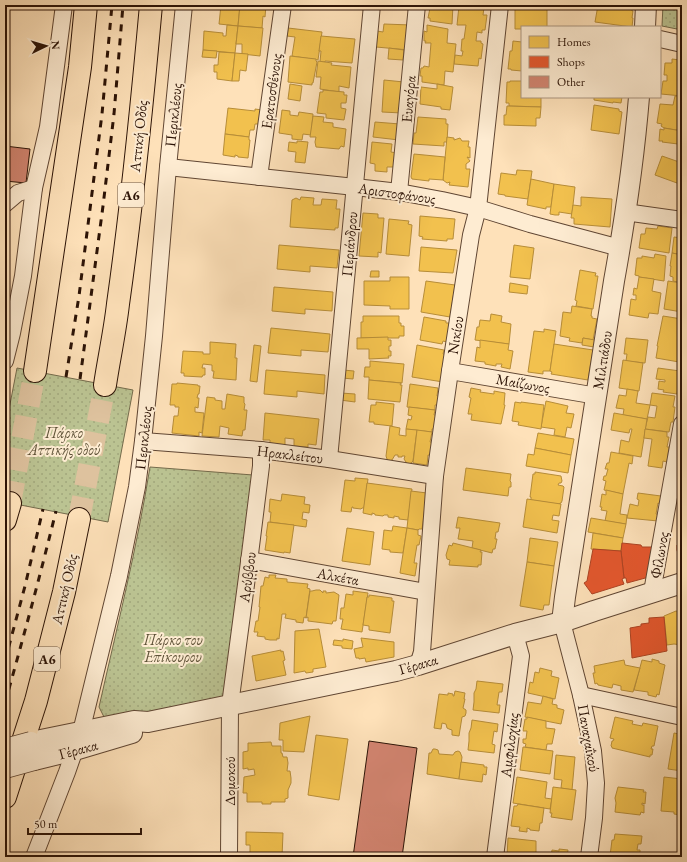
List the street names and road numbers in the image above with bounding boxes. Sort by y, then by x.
street label: Ερατοσθένους [256,52,286,130]
street label: Ευαγόρα [396,74,420,123]
street label: Περικλέους [160,82,186,148]
street label: Αττική Οδός [125,99,151,174]
street label: Αριστοφάνους [356,178,437,208]
road number: Α6 [118,183,144,207]
street label: Περιάνδρου [337,211,361,277]
street label: Νικίου [443,314,467,356]
street label: Μιλτιάδου [588,329,616,391]
street label: Μαίζωνος [495,369,551,397]
street label: Περικλέους [130,405,156,471]
street label: Ηρακλείτου [256,441,324,467]
street label: Φίλωνος [646,530,672,580]
street label: Αρύββου [234,550,260,605]
street label: Αττική Οδός [46,552,81,627]
street label: Αλκέτα [314,563,361,589]
road number: Α6 [34,647,60,671]
street label: Γέρακα [396,649,440,679]
street label: Παναχαΐκού [574,703,604,773]
street label: Αμφιλοχίας [495,711,522,780]
street label: Γέρακα [56,735,100,763]
street label: Δομοκού [220,756,239,806]

